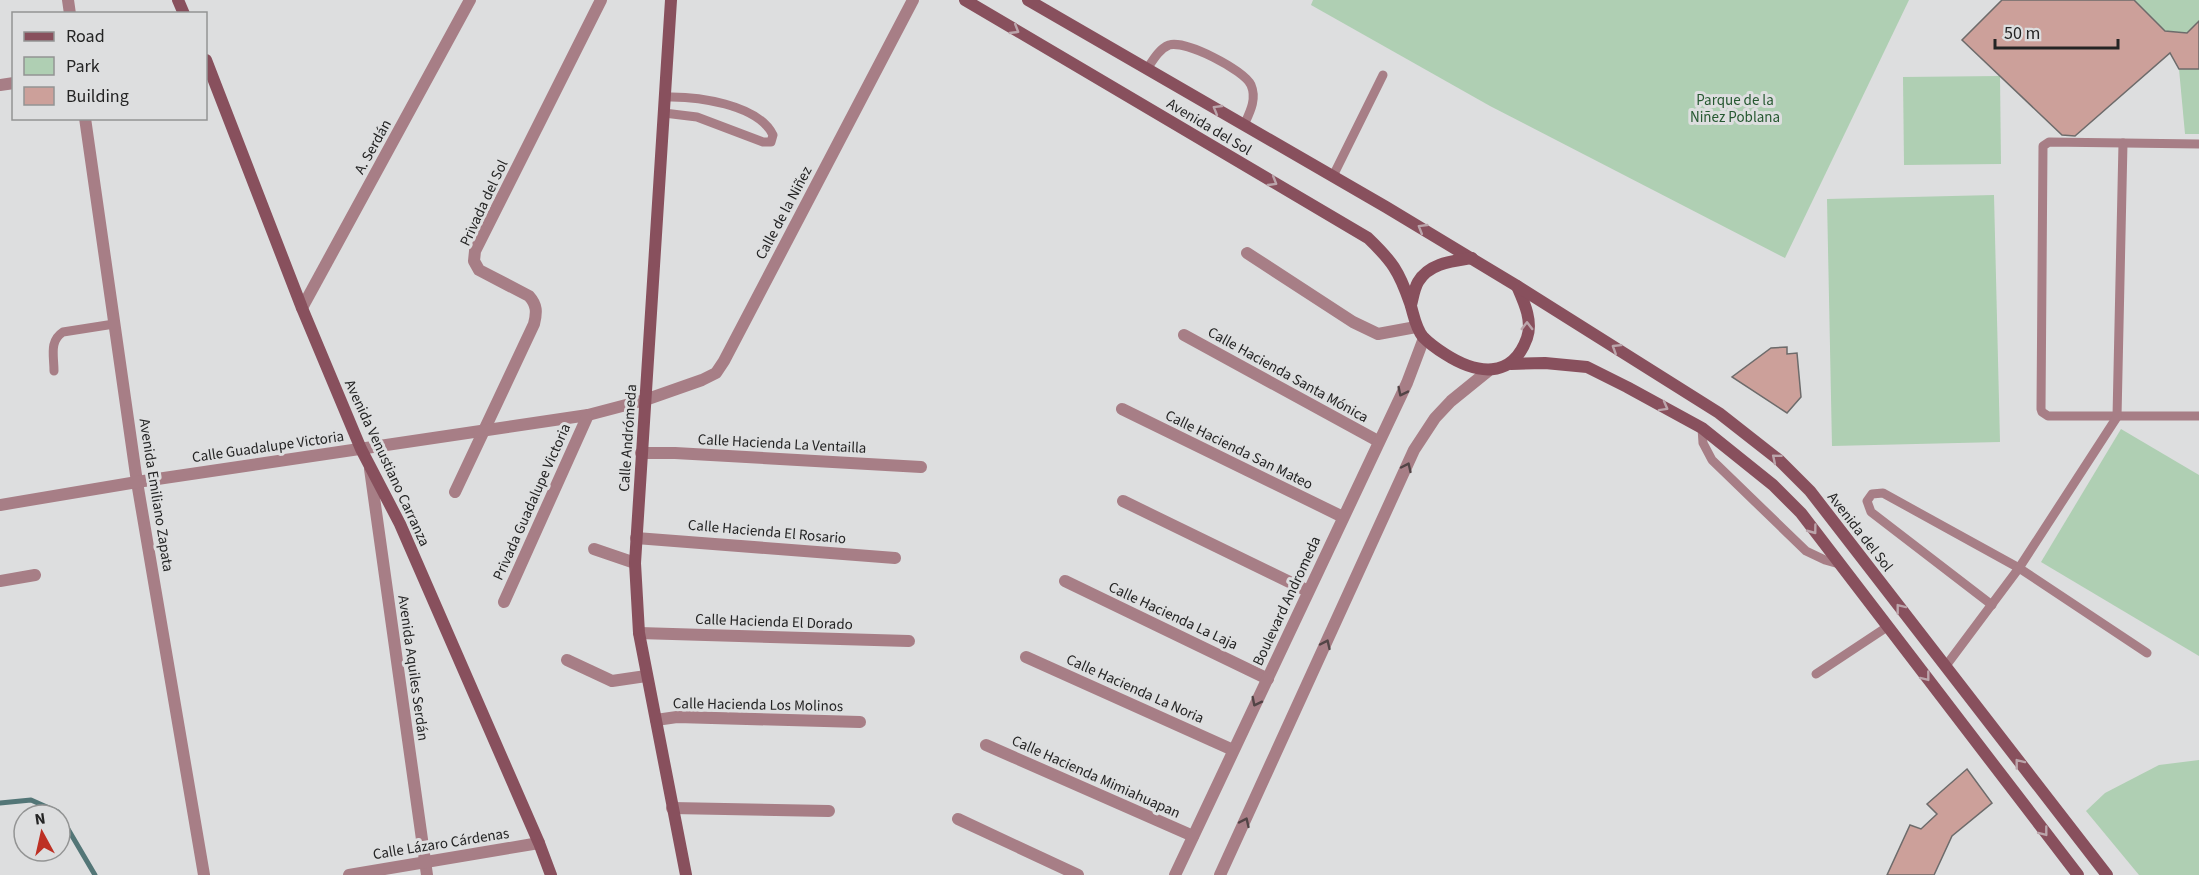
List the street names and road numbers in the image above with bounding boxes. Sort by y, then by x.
street label: Avenida del Sol [1163,93,1256,161]
street label: A. Serdán [349,116,397,178]
street label: Privada del Sol [455,156,513,250]
street label: Calle de la Niñez [751,163,817,263]
street label: Calle Hacienda Santa Mónica [1204,322,1372,428]
street label: Avenida Venustiano Carranza [339,376,435,550]
street label: Calle Andrómeda [614,383,642,493]
street label: Calle Hacienda San Mateo [1162,405,1316,495]
street label: Avenida Emiliano Zapata [134,417,178,573]
street label: Privada Guadalupe Victoria [488,420,576,584]
street label: Calle Guadalupe Victoria [191,426,345,468]
street label: Calle Hacienda La Ventailla [697,429,867,459]
street label: Avenida del Sol [1822,488,1898,576]
street label: Calle Hacienda El Rosario [687,515,847,549]
street label: Boulevard Andromeda [1248,533,1326,669]
street label: Calle Hacienda La Laja [1105,577,1241,655]
street label: Avenida Aquiles Serdán [392,594,434,742]
street label: Calle Hacienda El Dorado [695,609,853,635]
street label: Calle Hacienda La Noria [1063,649,1207,729]
street label: Calle Hacienda Los Molinos [673,693,843,717]
street label: Calle Hacienda Mimiahuapan [1008,730,1184,824]
street label: Calle Lázaro Cárdenas [371,823,511,865]

